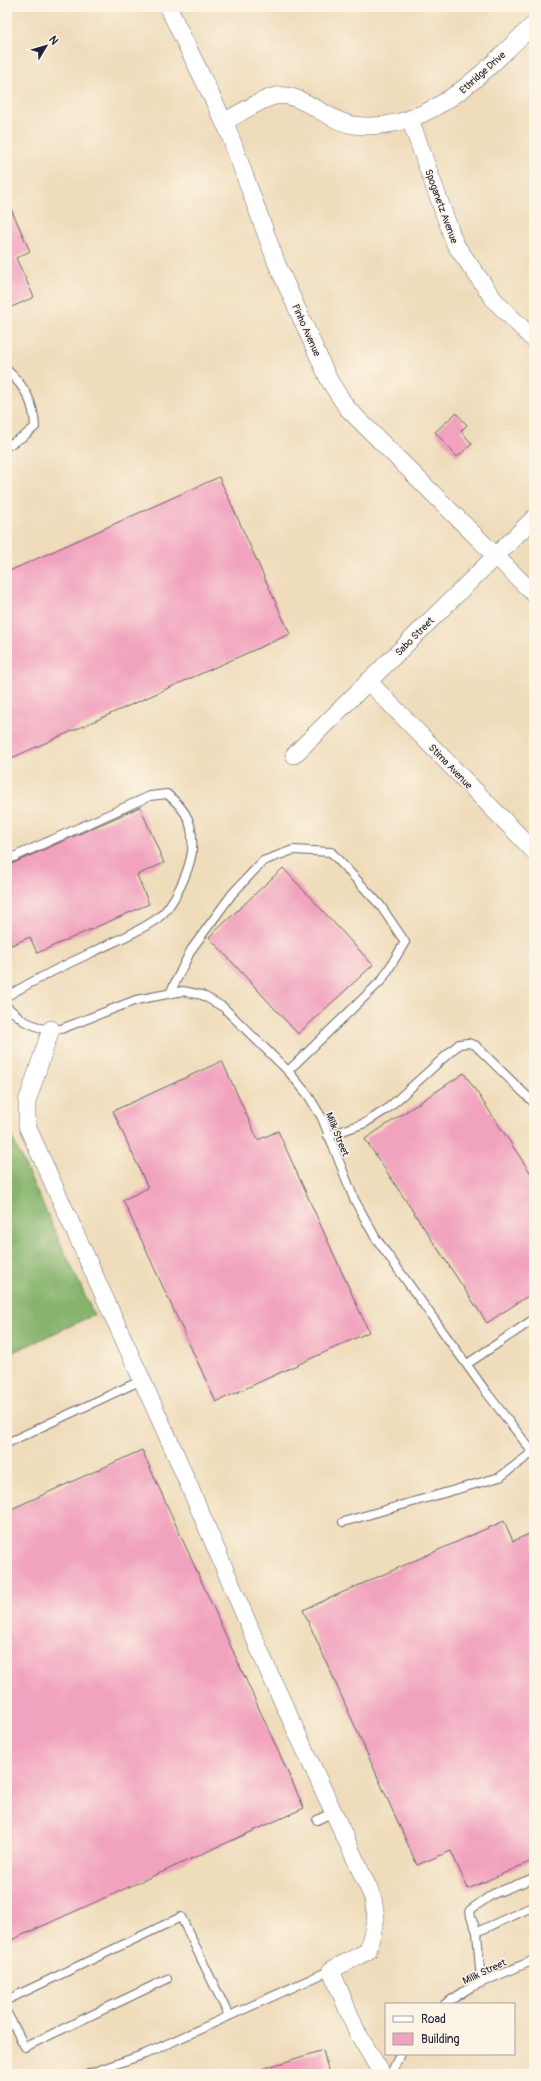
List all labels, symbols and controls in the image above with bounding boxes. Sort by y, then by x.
north arrow [26,26,66,66]
text: N [46,33,61,48]
street label: Ethridge Drive [457,49,508,96]
street label: Spoganetz Avenue [422,168,460,245]
street label: Pinho Avenue [289,302,323,358]
street label: Sabo Street [393,614,437,659]
street label: Stima Avenue [426,742,475,792]
street label: Milik Street [323,1111,352,1159]
street label: Milik Street [461,1956,509,1987]
legend [385,2003,515,2055]
text: Road [421,2012,446,2027]
text: Building [421,2032,460,2047]

